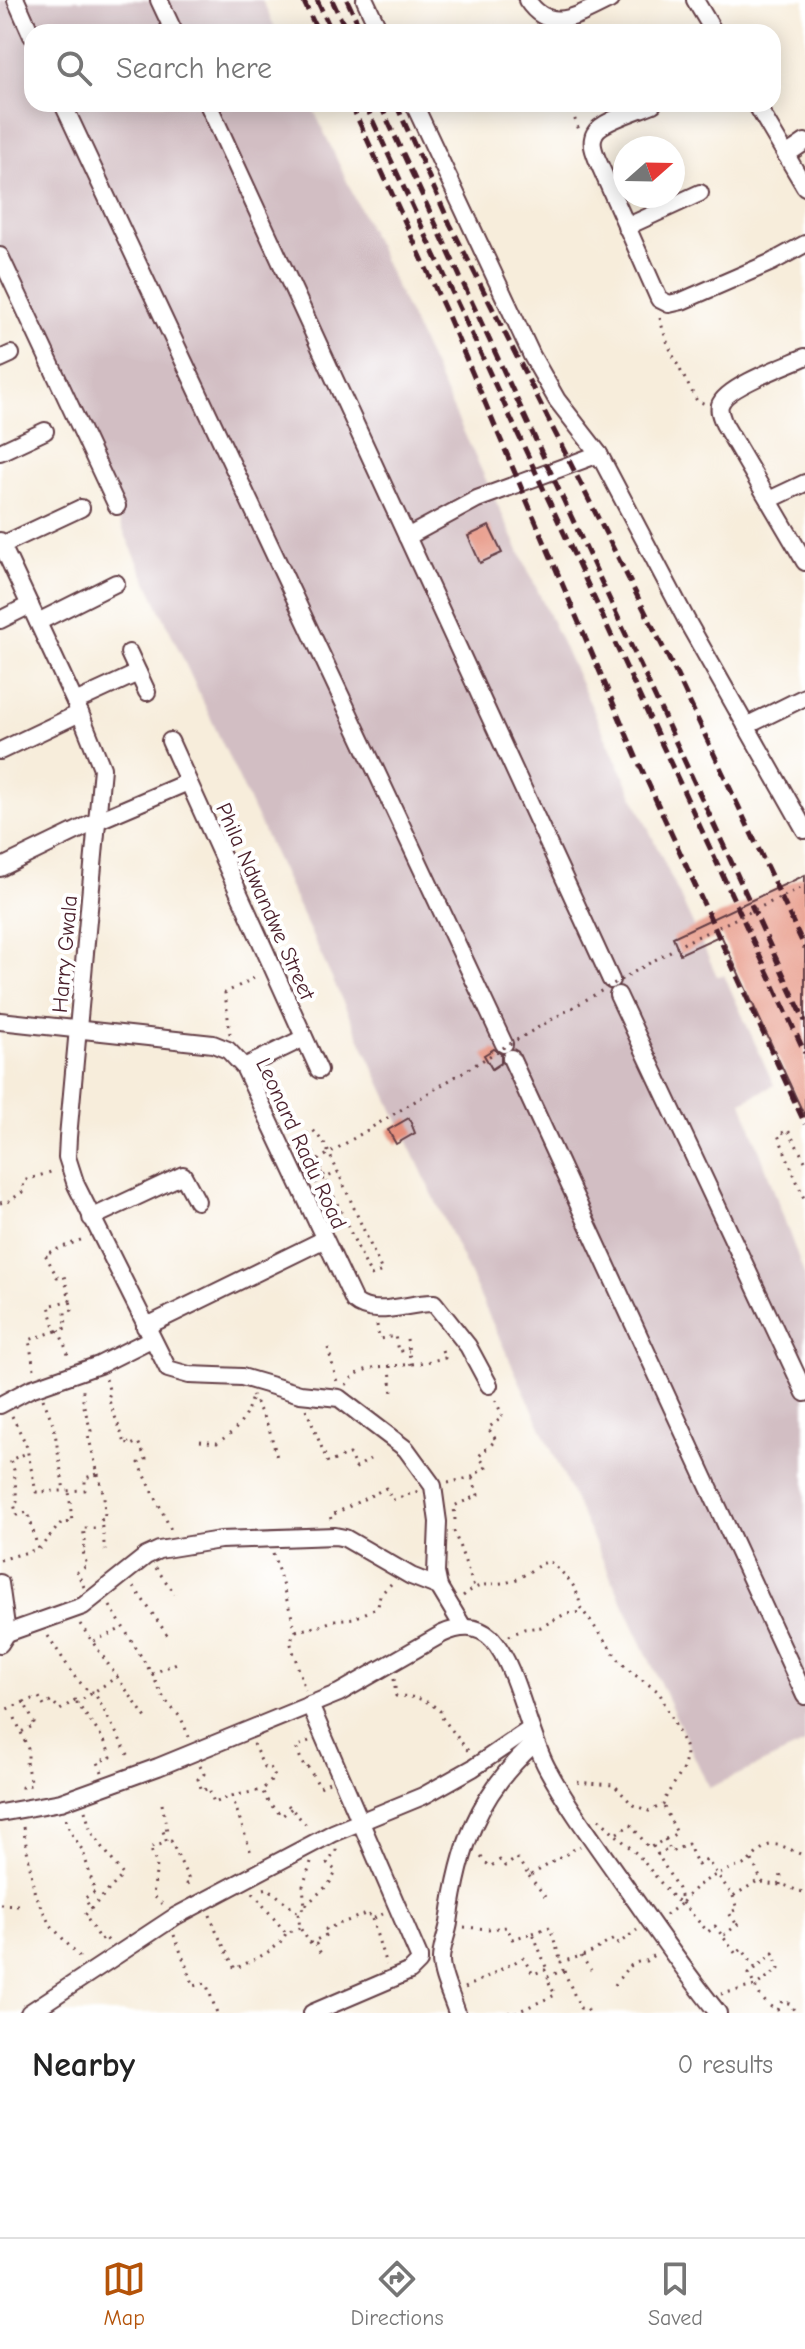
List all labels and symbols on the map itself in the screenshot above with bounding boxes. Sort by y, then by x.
north arrow [613,136,685,208]
street label: Phila Ndwandwe Street [210,799,321,1005]
street label: Harry Gwala [47,894,83,1014]
street label: Leonard Radu Road [250,1054,352,1233]

